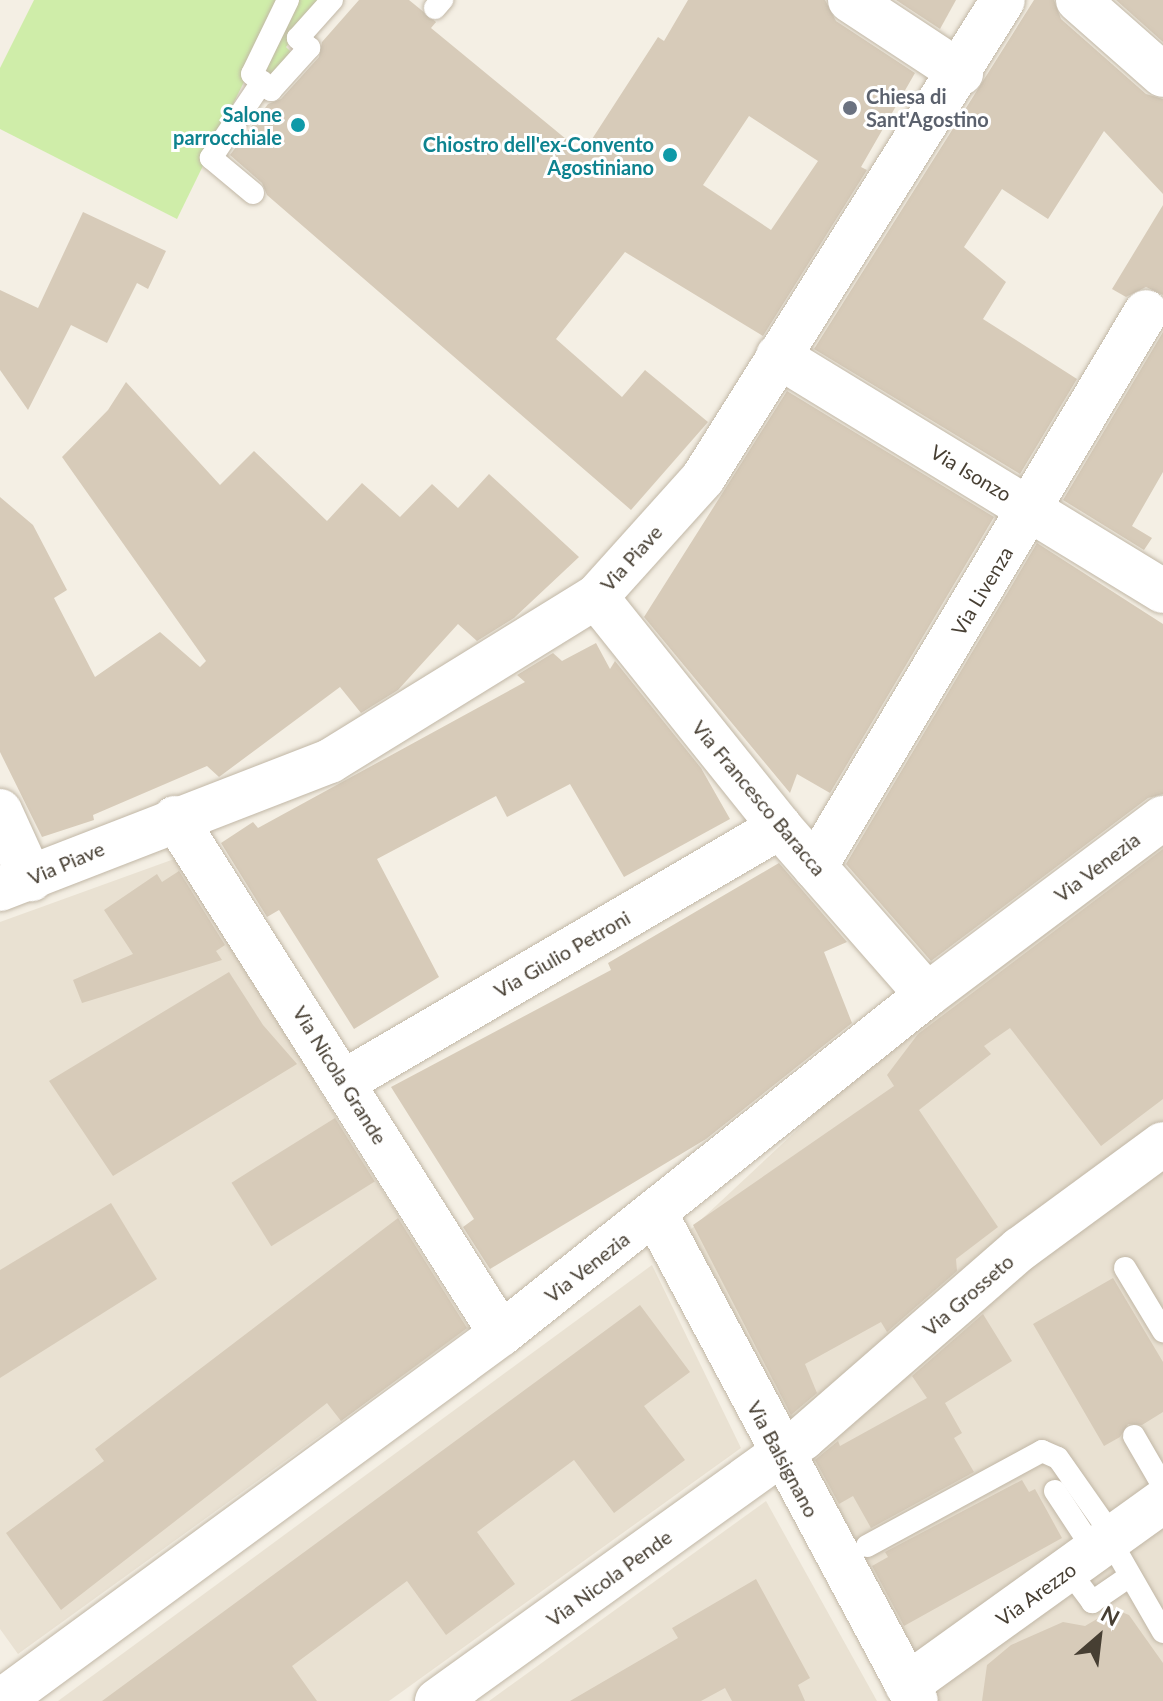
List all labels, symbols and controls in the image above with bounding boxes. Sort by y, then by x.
place label: Chiesa di Sant'Agostino [866,84,989,131]
marker: Chiesa di Sant'Agostino [841,99,859,117]
place label: Salone parrocchiale [173,102,282,149]
marker: Salone parrocchiale [289,116,307,134]
place label: Chiostro dell'ex-Convento Agostiniano [423,132,654,179]
marker: Chiostro dell'ex-Convento Agostiniano [661,146,679,164]
street label: Via Isonzo [926,440,1016,506]
street label: Via Piave [595,520,667,596]
street label: Via Livenza [946,542,1018,640]
street label: Via Francesco Baracca [687,716,831,880]
street label: Via Venezia [1049,827,1145,907]
street label: Via Piave [24,836,108,890]
street label: Via Giulio Petroni [490,905,634,1003]
street label: Via Nicola Grande [288,1002,392,1148]
street label: Via Venezia [540,1226,634,1308]
street label: Via Grosseto [918,1249,1018,1341]
street label: Via Balsignano [742,1397,824,1521]
street label: Via Nicola Pende [542,1525,676,1631]
street label: Via Arezzo [991,1557,1081,1631]
north arrow [1059,1597,1139,1677]
text: N [1097,1599,1124,1631]

